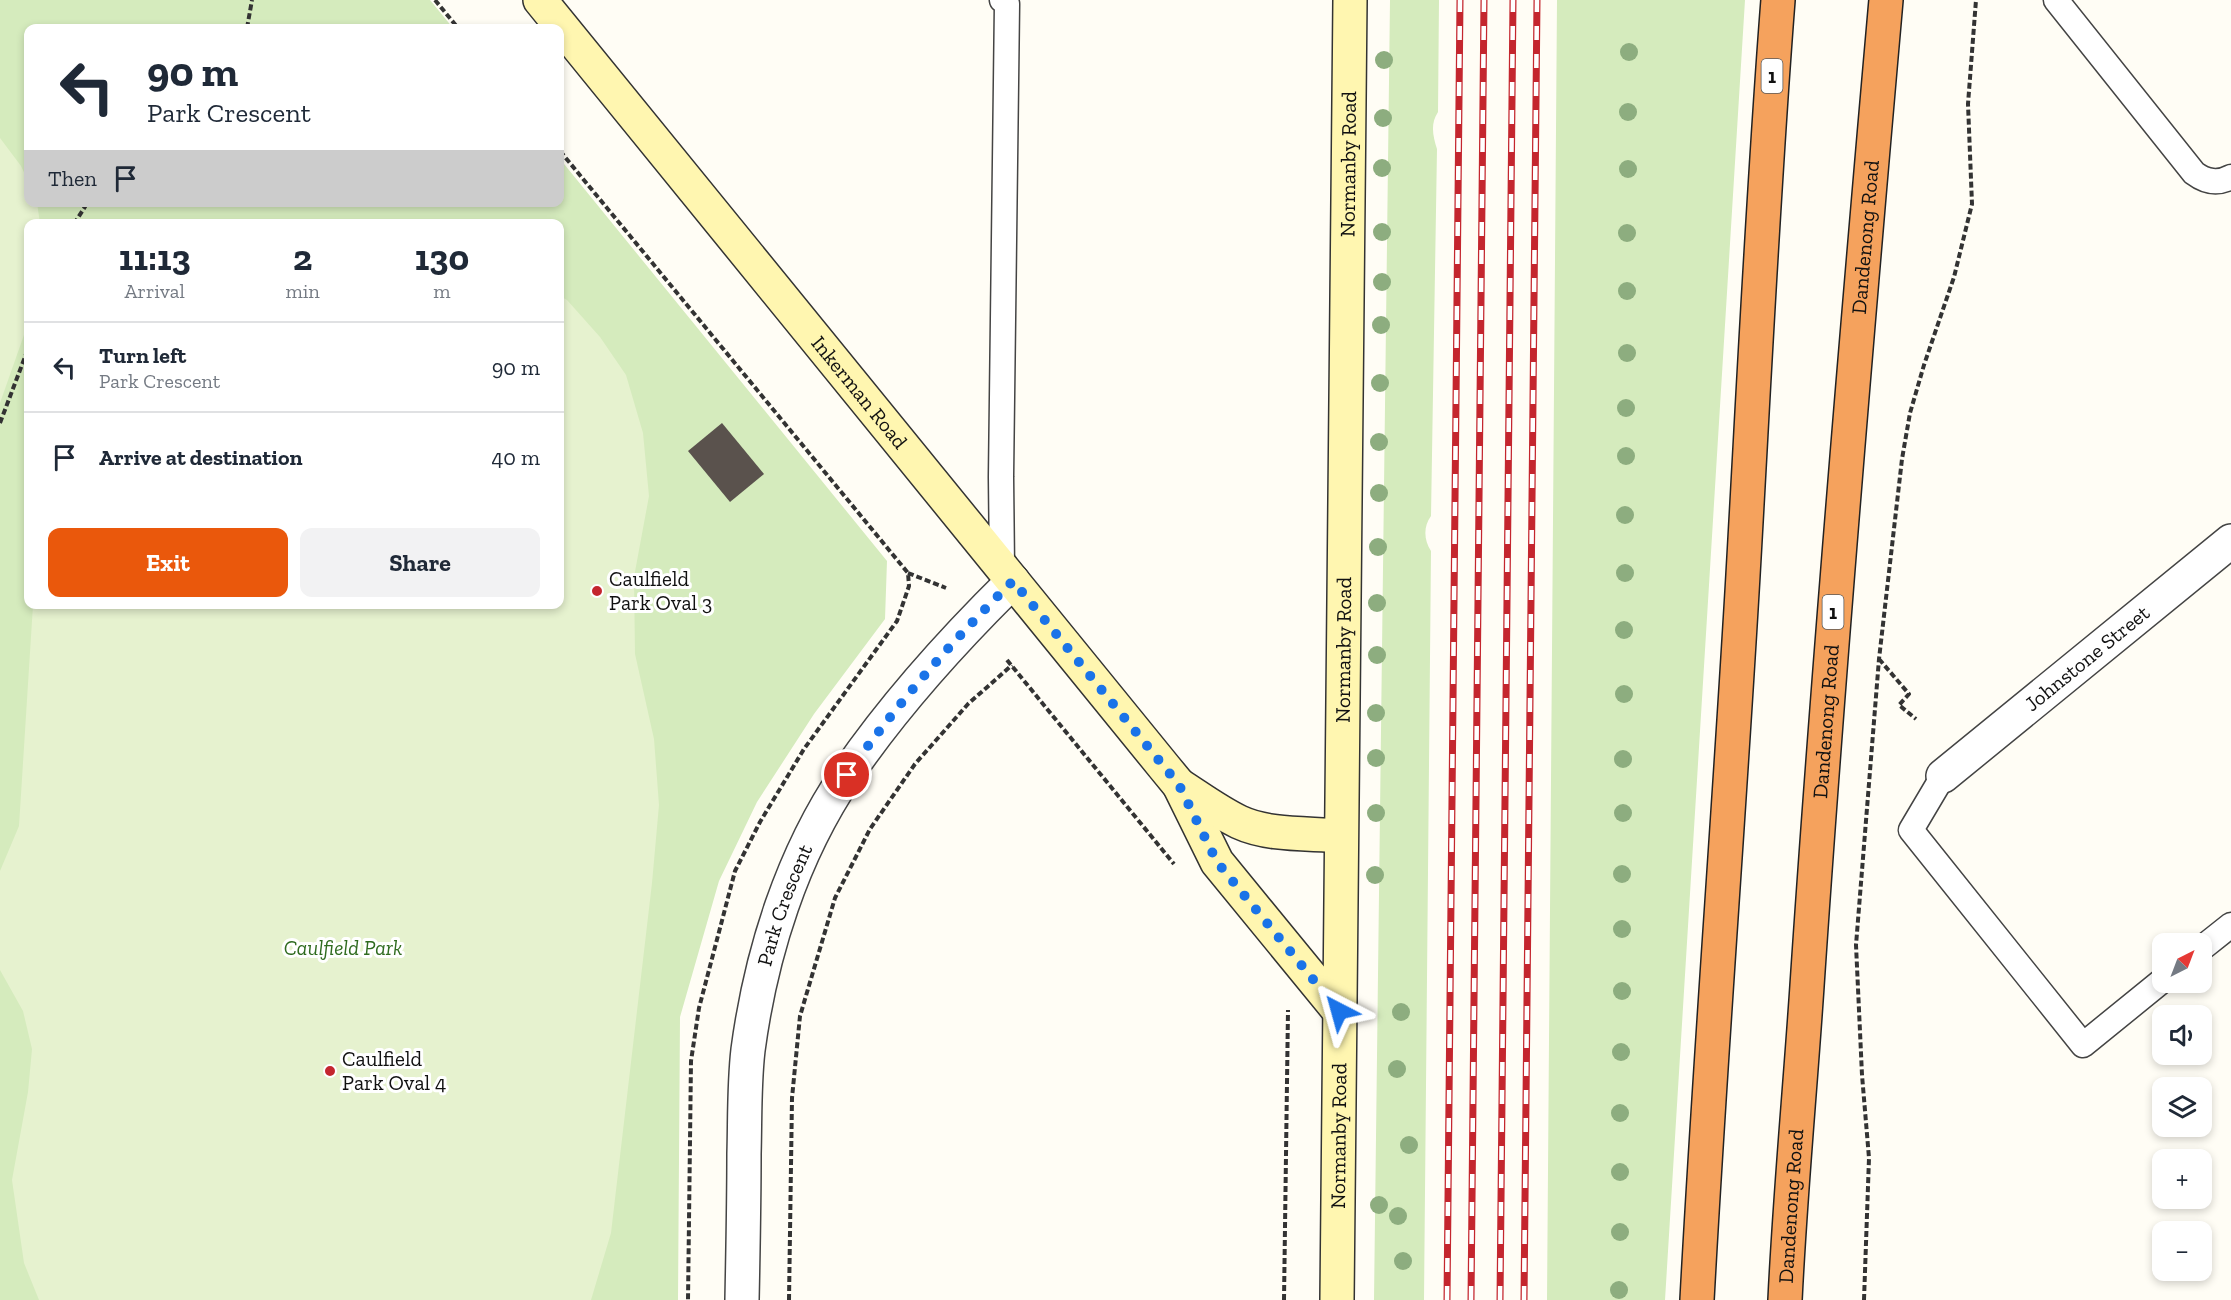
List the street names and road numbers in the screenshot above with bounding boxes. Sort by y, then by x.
road number: 1 [1762,59,1782,93]
street label: Normanby Road [1335,90,1361,237]
street label: Dandenong Road [1846,158,1884,315]
street label: Inkerman Road [806,331,913,454]
street label: Normanby Road [1330,576,1356,723]
road number: 1 [1822,595,1844,629]
street label: Johnstone Street [2019,600,2154,716]
street label: Dandenong Road [1807,643,1844,799]
street label: Park Crescent [751,840,817,968]
street label: Normanby Road [1325,1062,1351,1209]
street label: Dandenong Road [1773,1128,1808,1284]

